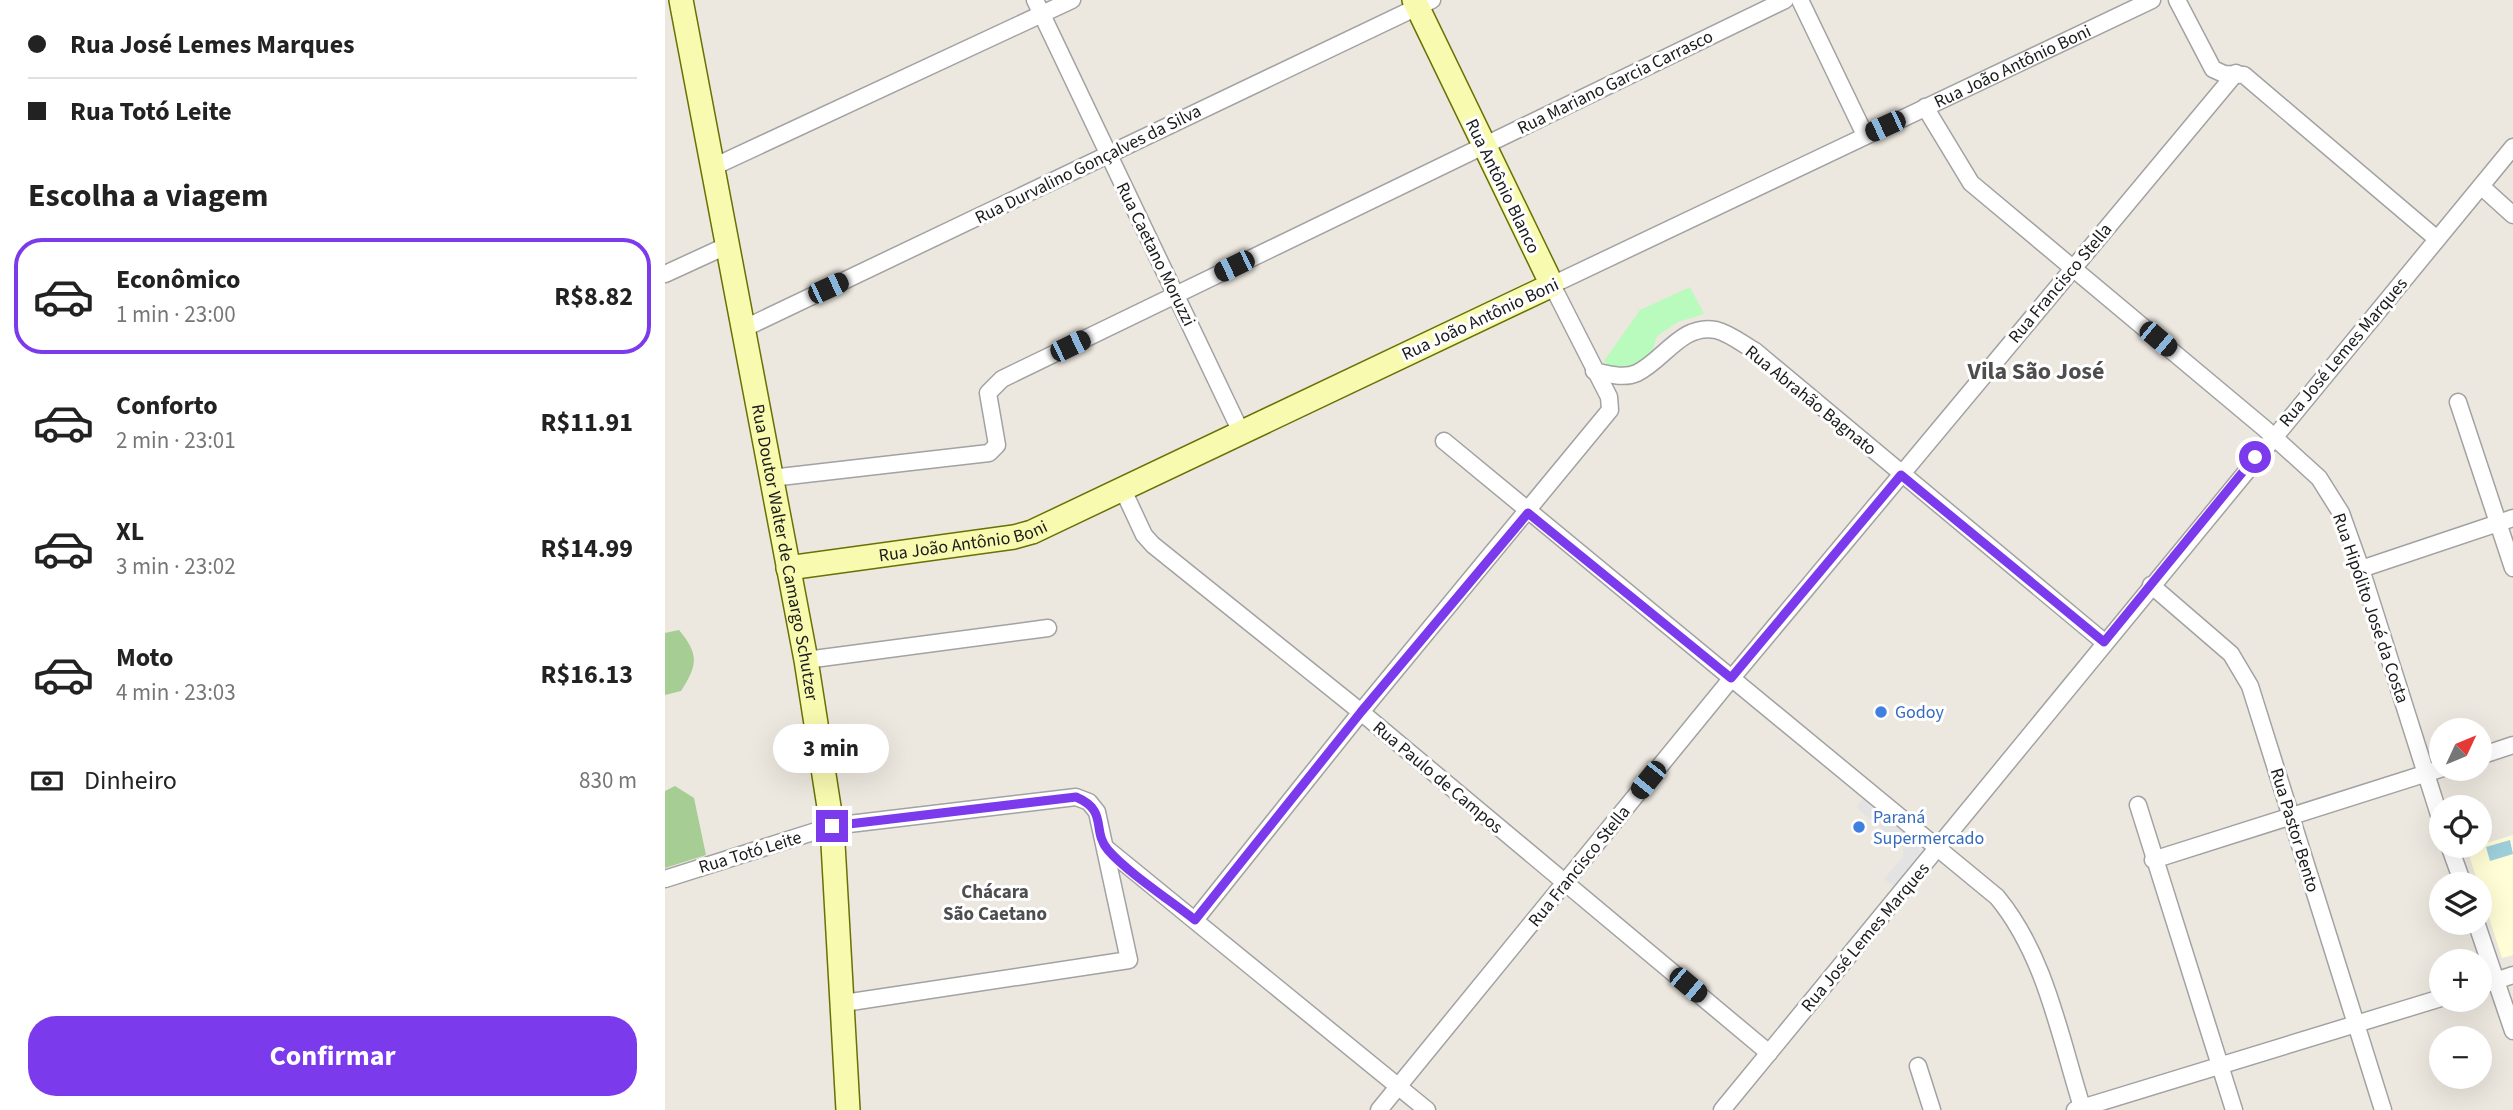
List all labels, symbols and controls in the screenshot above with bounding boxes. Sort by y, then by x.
street label: Rua João Antônio Boni [1930,19,2095,115]
street label: Rua Mariano Garcia Carrasco [1513,24,1717,141]
text: Rua José Lemes Marques [70,26,355,63]
text: Rua Totó Leite [70,93,232,130]
street label: Rua Durvalino Gonçalves da Silva [971,99,1206,230]
car [1862,108,1909,144]
street label: Rua Antônio Blanco [1459,115,1546,258]
text: Escolha a viagem [28,173,268,219]
street label: Rua Caetano Moruzzi [1110,178,1201,330]
street label: Rua Francisco Stella [2003,218,2118,349]
car [1211,247,1258,285]
text: Econômico [116,261,241,298]
icon: car [32,265,95,328]
car [805,270,852,306]
street label: Rua João Antônio Boni [1398,272,1563,367]
street label: Rua José Lemes Marques [2273,272,2413,432]
text: R$8.82 [554,278,633,315]
text: 1 min · 23:00 [116,298,236,331]
car [2136,317,2181,361]
car [1047,327,1094,365]
street label: Rua Abrahão Bagnato [1740,340,1882,461]
district label: Vila São José [1967,354,2104,389]
text: Conforto [116,387,218,424]
icon: car [32,391,95,454]
street label: Rua Doutor Walter de Camargo Schutzer [745,402,824,703]
text: R$11.91 [541,404,633,441]
text: 2 min · 23:01 [116,424,236,457]
route start [2239,441,2271,473]
street label: Rua Hipólito José da Costa [2326,510,2415,707]
text: XL [116,513,144,550]
street label: Rua João Antônio Boni [877,514,1052,568]
icon: car [32,517,95,580]
text: R$14.99 [541,530,633,567]
text: 3 min · 23:02 [116,550,236,583]
text: Moto [116,639,173,676]
icon: car [32,643,95,706]
text: R$16.13 [541,656,633,693]
text: 4 min · 23:03 [116,676,236,709]
place label: Godoy [1895,700,1945,725]
marker: Godoy [1873,704,1889,720]
street label: Rua Paulo de Campos [1367,715,1508,839]
north arrow [2429,718,2492,780]
map controls [2429,718,2492,1089]
callout: 3 min [774,724,890,774]
text: 3 min [803,732,859,765]
car [1627,757,1670,803]
icon: cash [28,762,66,800]
text: Dinheiro [84,762,177,799]
text: 830 m [579,764,637,797]
street label: Rua Pastor Bento [2264,765,2325,895]
button: locate [2429,795,2492,858]
street label: Rua Francisco Stella [1523,800,1636,932]
place label: Paraná Supermercado [1873,805,1984,851]
route end [816,810,848,842]
marker: Paraná Supermercado [1851,819,1867,835]
street label: Rua Totó Leite [696,825,805,880]
street label: Rua José Lemes Marques [1795,857,1935,1017]
button: layers [2429,872,2492,935]
district label: Chácara São Caetano [943,879,1047,928]
button: + [2429,949,2492,1012]
car [1666,963,1711,1007]
button: Confirmar [28,1016,637,1096]
button: − [2429,1026,2492,1089]

